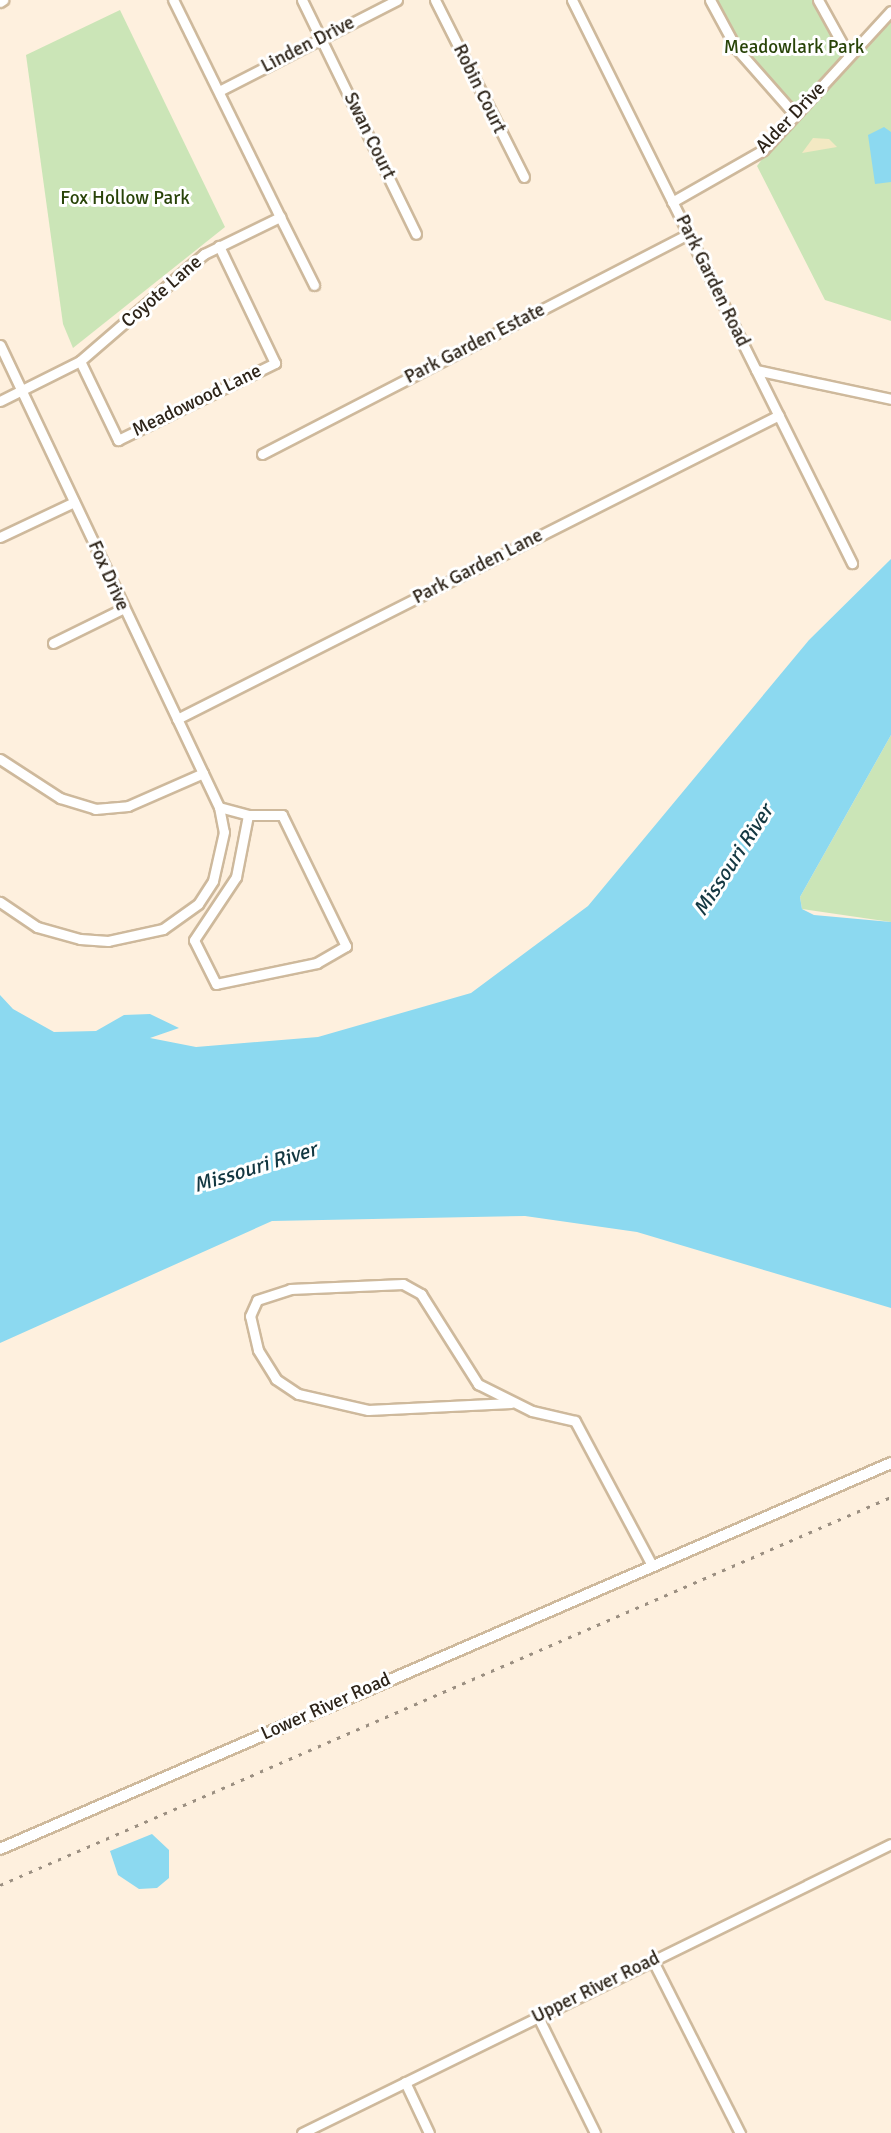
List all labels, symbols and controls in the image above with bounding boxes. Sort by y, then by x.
street label: Linden Drive [258,12,358,78]
park label: Meadowlark Park [724,37,864,59]
street label: Robin Court [448,41,510,137]
street label: Alder Drive [751,78,831,158]
street label: Swan Court [338,89,400,183]
park label: Fox Hollow Park [60,188,190,210]
street label: Park Garden Road [670,211,754,351]
street label: Coyote Lane [117,251,207,333]
street label: Park Garden Estate [401,299,549,389]
street label: Meadowood Lane [129,360,265,442]
street label: Park Garden Lane [409,524,547,610]
street label: Fox Drive [82,537,134,615]
water label: Missouri River [688,800,778,920]
water label: Missouri River [190,1136,320,1198]
street label: Lower River Road [258,1668,394,1746]
street label: Upper River Road [528,1947,664,2029]

